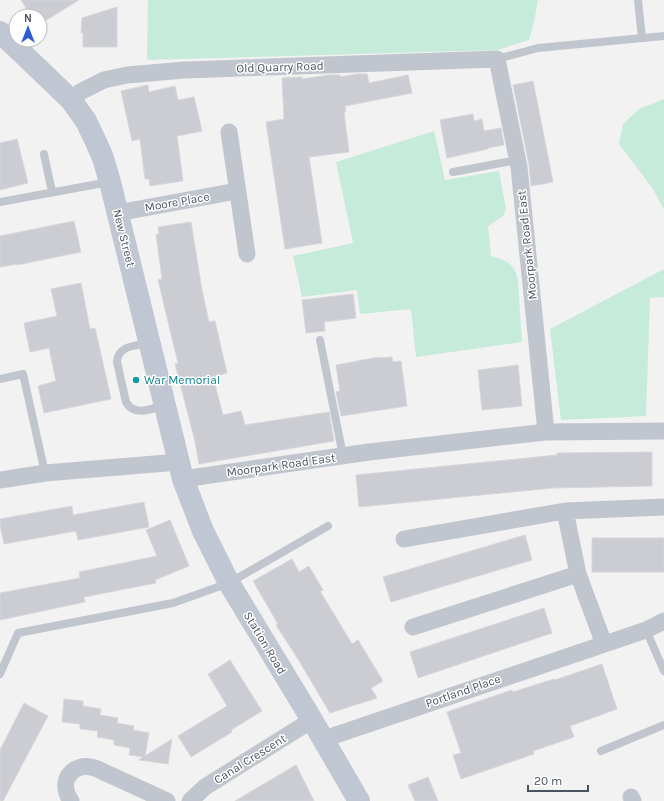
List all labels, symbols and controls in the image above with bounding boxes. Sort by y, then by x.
north arrow [8,8,48,48]
text: N [24,12,32,25]
street label: Old Quarry Road [236,58,324,76]
street label: Moore Place [143,189,211,215]
street label: Moorpark Road East [514,189,540,300]
street label: New Street [110,208,138,269]
place label: War Memorial [144,373,220,387]
marker: War Memorial [131,375,141,385]
street label: Moorpark Road East [226,450,337,480]
street label: Station Road [241,609,289,677]
street label: Portland Place [424,672,502,710]
street label: Canal Crescent [211,731,289,787]
scale bar [528,767,588,793]
text: 20 m [534,774,562,788]

